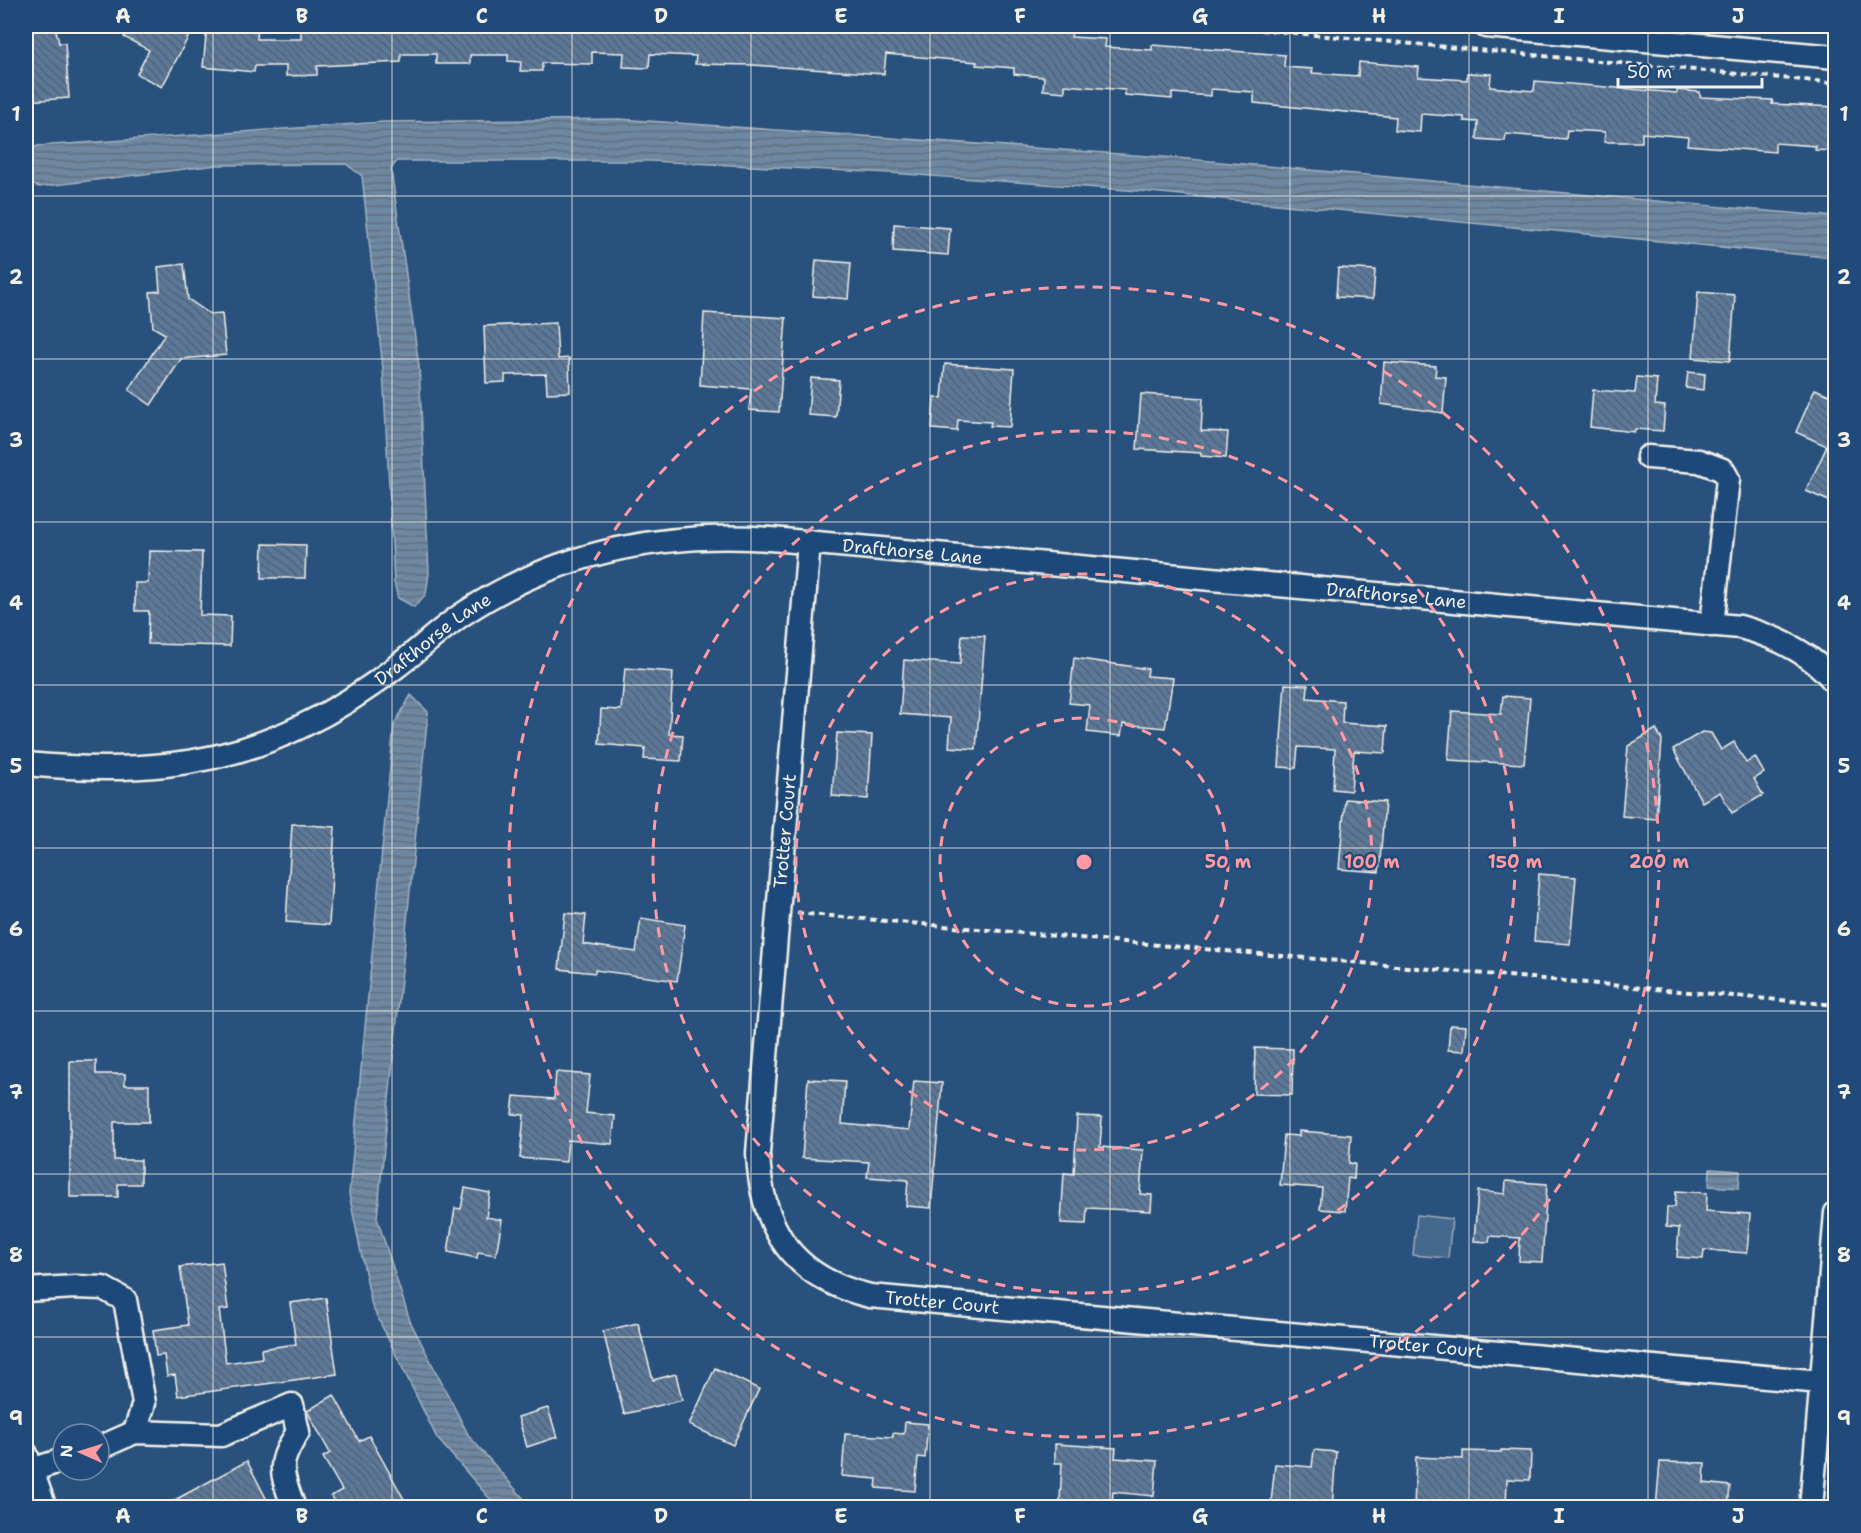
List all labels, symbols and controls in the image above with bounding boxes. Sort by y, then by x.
text: A [115,3,131,29]
text: B [296,3,308,29]
text: C [476,3,488,29]
text: D [654,3,668,29]
text: E [834,3,848,29]
text: F [1014,3,1026,29]
text: G [1192,3,1208,29]
text: H [1372,3,1386,29]
text: I [1553,3,1565,29]
text: J [1732,3,1745,29]
scale bar [1618,51,1762,89]
text: 50 m [1627,60,1672,84]
text: 1 [11,101,21,127]
text: 1 [1839,101,1849,127]
text: 2 [9,264,23,290]
text: 2 [1837,264,1851,290]
text: 3 [9,427,23,453]
text: 3 [1837,427,1851,453]
street label: Drafthorse Lane [841,533,984,570]
street label: Drafthorse Lane [1325,577,1468,614]
street label: Drafthorse Lane [370,587,496,691]
text: 4 [9,590,23,616]
text: 4 [1837,590,1851,616]
text: 5 [10,753,22,779]
text: 5 [1838,753,1850,779]
street label: Trotter Court [768,773,802,889]
text: 50 m [1205,850,1252,874]
text: 100 m [1344,850,1400,874]
text: 150 m [1488,850,1543,874]
text: 200 m [1629,850,1690,874]
centre of rings [1074,852,1094,872]
text: 6 [9,916,23,942]
text: 6 [1837,916,1851,942]
text: 7 [9,1079,23,1105]
text: 7 [1837,1079,1851,1105]
text: 8 [9,1242,23,1268]
text: 8 [1837,1242,1851,1268]
street label: Trotter Court [884,1285,1001,1320]
street label: Trotter Court [1368,1329,1485,1363]
text: 9 [9,1405,23,1431]
text: 9 [1837,1405,1851,1431]
north arrow [51,1422,111,1482]
text: N [56,1444,77,1458]
text: A [115,1503,131,1529]
text: B [296,1503,308,1529]
text: C [476,1503,488,1529]
text: D [654,1503,668,1529]
text: E [834,1503,848,1529]
text: F [1014,1503,1026,1529]
text: G [1192,1503,1208,1529]
text: H [1372,1503,1386,1529]
text: I [1553,1503,1565,1529]
text: J [1732,1503,1745,1529]

